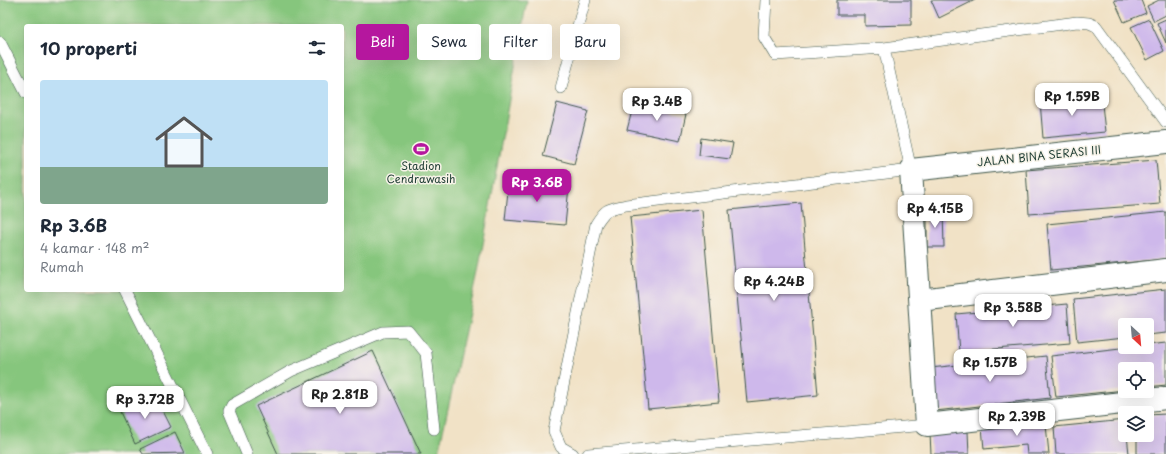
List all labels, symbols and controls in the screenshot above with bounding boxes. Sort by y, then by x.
chip: Beli [356,24,409,60]
chip: Sewa [417,24,481,60]
chip: Filter [489,24,552,60]
chip: Baru [560,24,620,60]
text: 10 properti [40,35,137,61]
icon: filters [306,37,328,59]
pin: Rp 1.59B [1031,83,1113,117]
text: Rp 1.59B [1044,86,1100,105]
pin: Rp 3.4B [620,88,694,122]
text: Rp 3.4B [632,91,682,110]
icon: home [148,106,220,178]
sports icon: Stadion Cendrawasih [412,140,430,158]
street label: JALAN BINA SERASI III [976,141,1102,170]
place label: Stadion Cendrawasih [387,157,455,187]
pin: Rp 3.6B [500,169,574,203]
text: Rp 3.6B [511,172,563,191]
pin: Rp 4.15B [894,195,976,229]
text: Rp 4.15B [907,198,963,217]
text: Rp 3.6B [40,212,107,238]
text: 4 kamar · 148 m² [40,238,150,257]
text: Rumah [40,257,84,276]
pin: Rp 4.24B [733,268,815,302]
text: Rp 4.24B [743,271,805,290]
pin: Rp 3.58B [972,294,1054,328]
text: Rp 3.58B [984,297,1042,316]
north arrow [1118,318,1154,354]
map controls [1118,318,1154,442]
pin: Rp 1.57B [949,349,1031,383]
text: Rp 1.57B [963,352,1017,371]
button: locate [1118,362,1154,398]
pin: Rp 2.81B [299,381,381,415]
text: Rp 2.81B [311,384,369,403]
pin: Rp 3.72B [104,386,186,420]
text: Rp 3.72B [116,389,174,408]
pin: Rp 2.39B [976,403,1058,437]
text: Rp 2.39B [988,406,1046,425]
button: layers [1118,406,1154,442]

